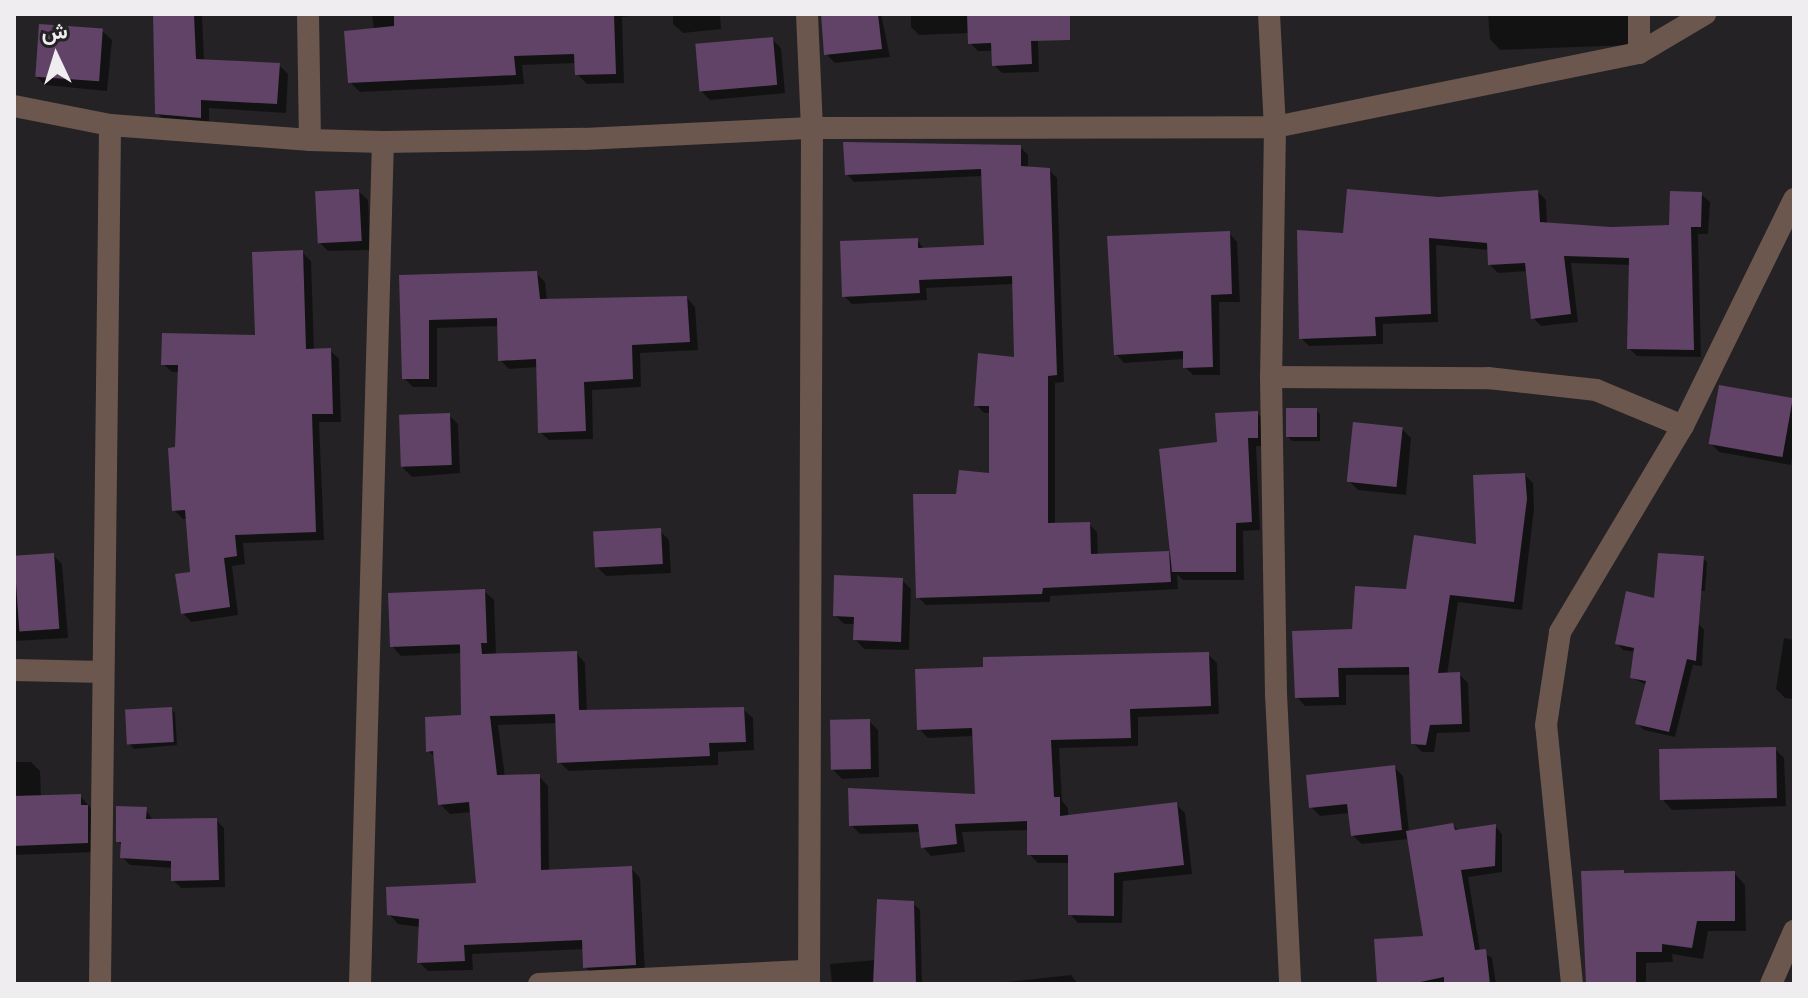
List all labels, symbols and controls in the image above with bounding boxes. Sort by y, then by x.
north arrow [16,16,96,96]
text: ش [40,18,68,45]

